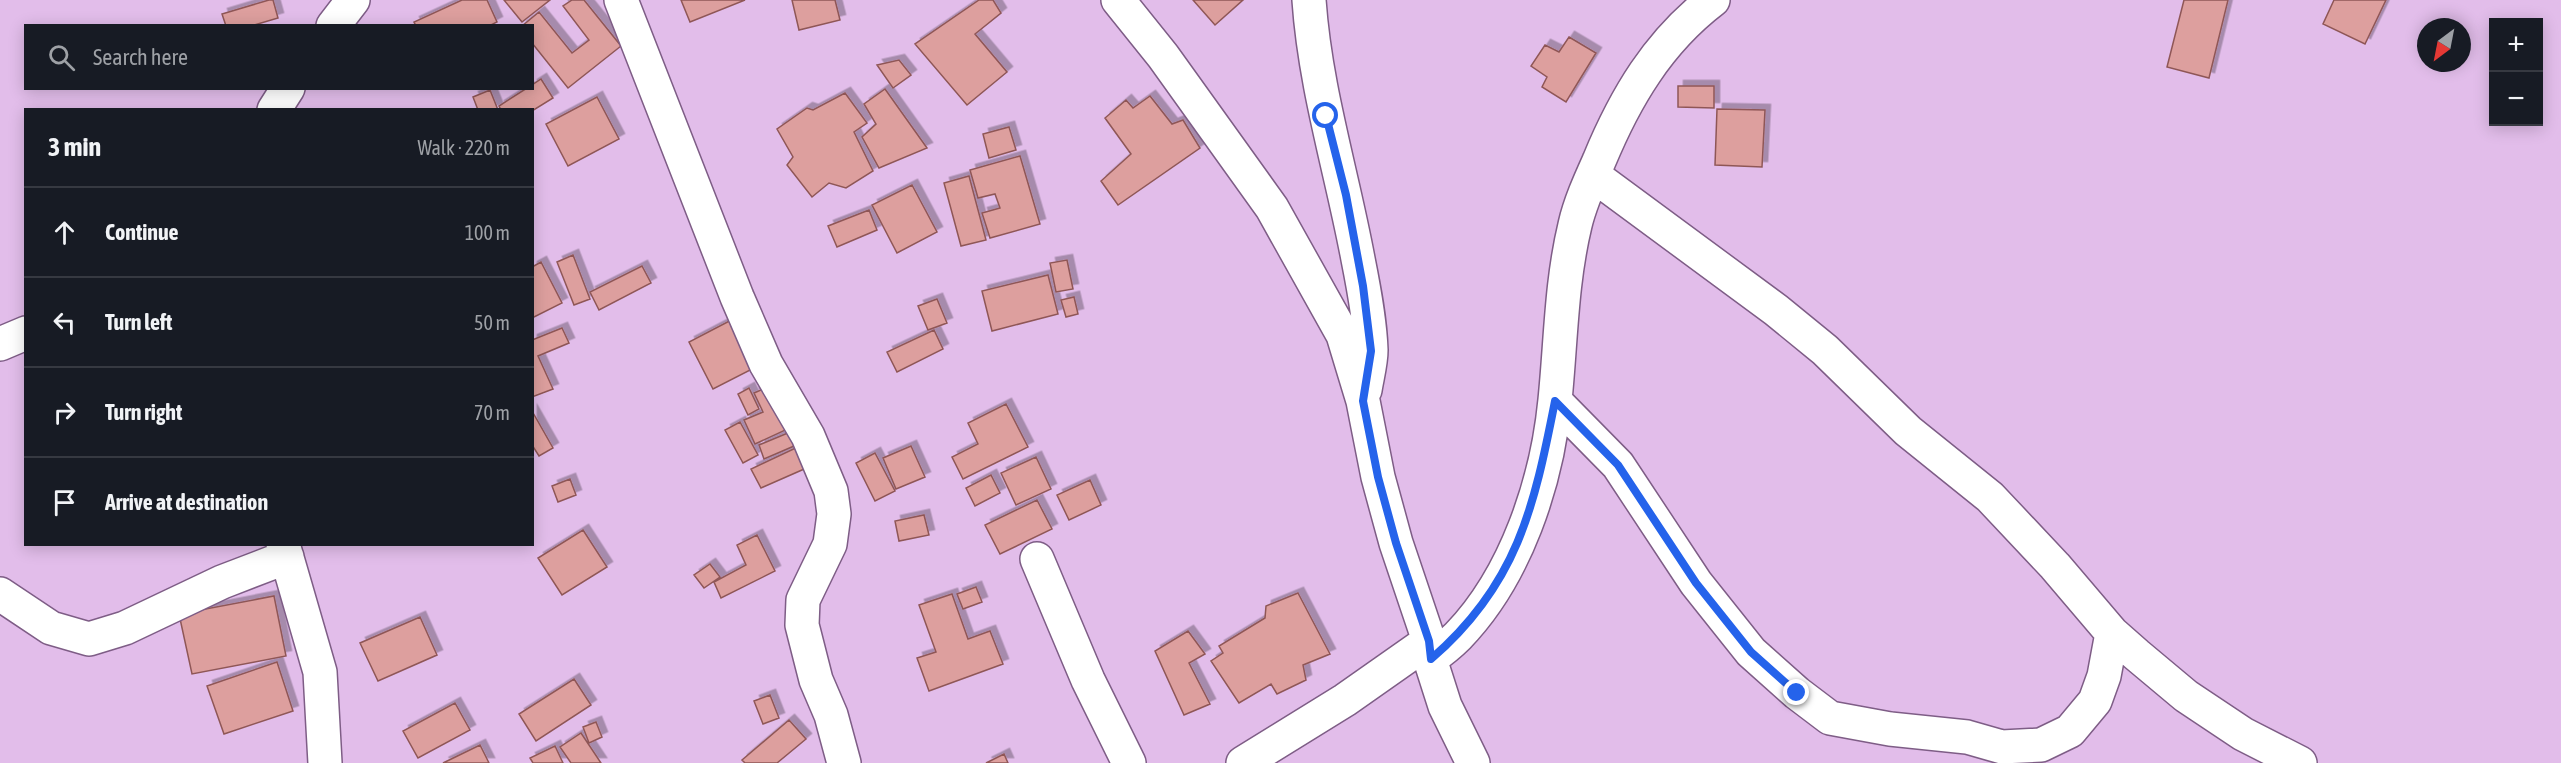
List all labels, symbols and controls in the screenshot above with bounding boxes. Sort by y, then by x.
north arrow [2417,18,2471,72]
map controls [2489,18,2543,126]
button: + [2489,18,2543,72]
search box [24,24,534,90]
icon: search [45,41,78,74]
text: Search here [93,44,188,70]
button: − [2489,72,2543,126]
route start [1312,102,1338,128]
text: 3 min [48,132,101,162]
text: Walk · 220 m [418,136,510,159]
icon: ahead [48,216,81,249]
text: Continue [105,219,179,245]
text: 100 m [465,221,510,244]
icon: left [48,306,81,339]
text: Turn left [105,309,172,335]
text: 50 m [474,311,510,334]
icon: right [48,396,81,429]
text: Turn right [105,399,182,425]
text: 70 m [474,401,510,424]
icon: arrive [48,486,81,519]
text: Arrive at destination [105,489,268,515]
route end [1783,679,1809,705]

